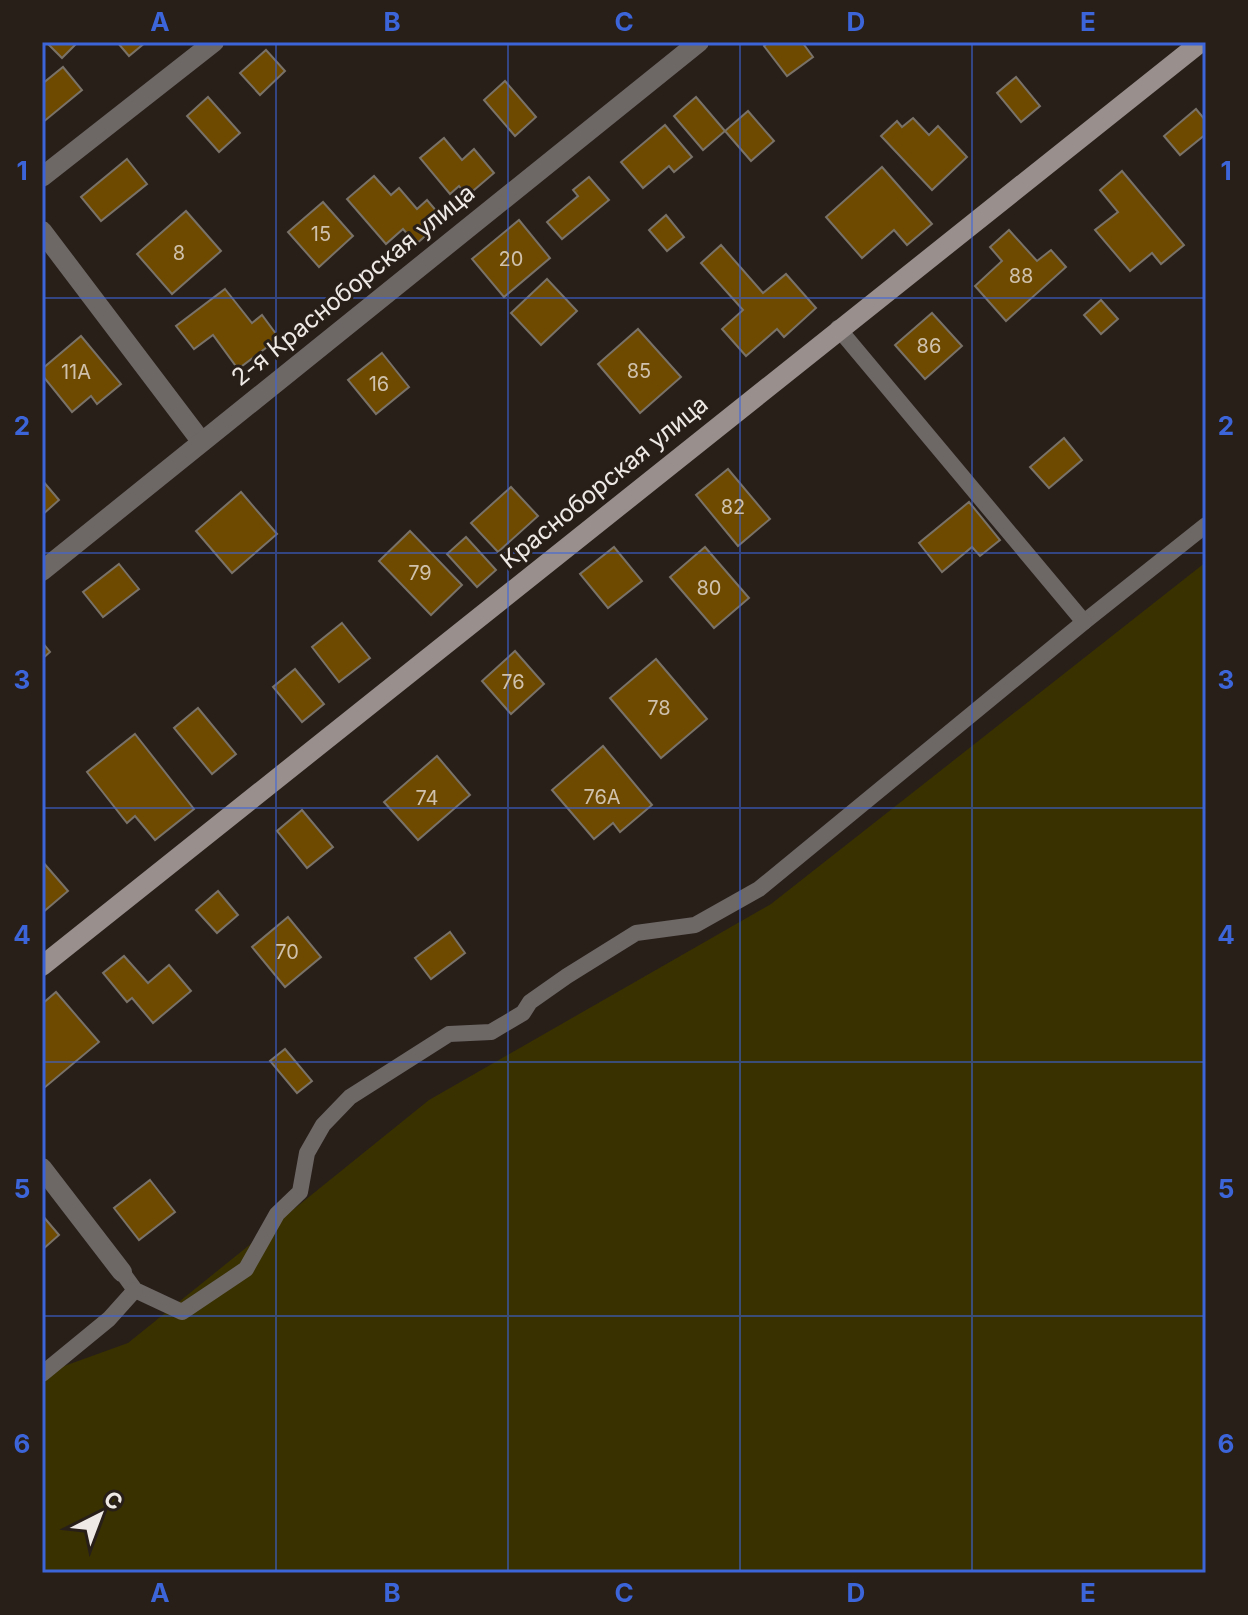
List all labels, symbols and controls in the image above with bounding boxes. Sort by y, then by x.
text: A [150,6,170,37]
text: B [383,6,401,37]
text: C [614,6,634,37]
text: D [847,6,865,37]
text: E [1080,6,1096,37]
text: 1 [16,155,28,186]
text: 1 [1220,155,1232,186]
street label: 2-я Красноборская улица [226,178,480,392]
house number: 15 [311,222,331,246]
house number: 8 [173,241,185,265]
house number: 20 [499,247,523,271]
house number: 88 [1009,264,1033,288]
house number: 86 [917,334,941,358]
house number: 85 [627,359,651,383]
house number: 11А [61,360,91,384]
house number: 16 [369,372,389,396]
street label: Красноборская улица [494,389,714,575]
text: 2 [14,410,30,441]
text: 2 [1218,410,1234,441]
house number: 82 [721,495,745,519]
house number: 79 [408,561,432,585]
house number: 80 [697,576,722,600]
text: 3 [14,664,30,695]
text: 3 [1218,664,1234,695]
house number: 76 [501,670,525,694]
house number: 78 [647,696,671,720]
house number: 76А [583,785,621,809]
house number: 74 [415,786,439,810]
text: 4 [13,919,31,950]
text: 4 [1217,919,1235,950]
house number: 70 [275,940,299,964]
text: 5 [14,1173,30,1204]
text: 5 [1218,1173,1234,1204]
text: 6 [14,1428,30,1459]
text: 6 [1218,1428,1234,1459]
north arrow [60,1475,140,1555]
text: С [99,1485,128,1515]
text: A [150,1577,170,1608]
text: B [383,1577,401,1608]
text: C [614,1577,634,1608]
text: D [847,1577,865,1608]
text: E [1080,1577,1096,1608]

